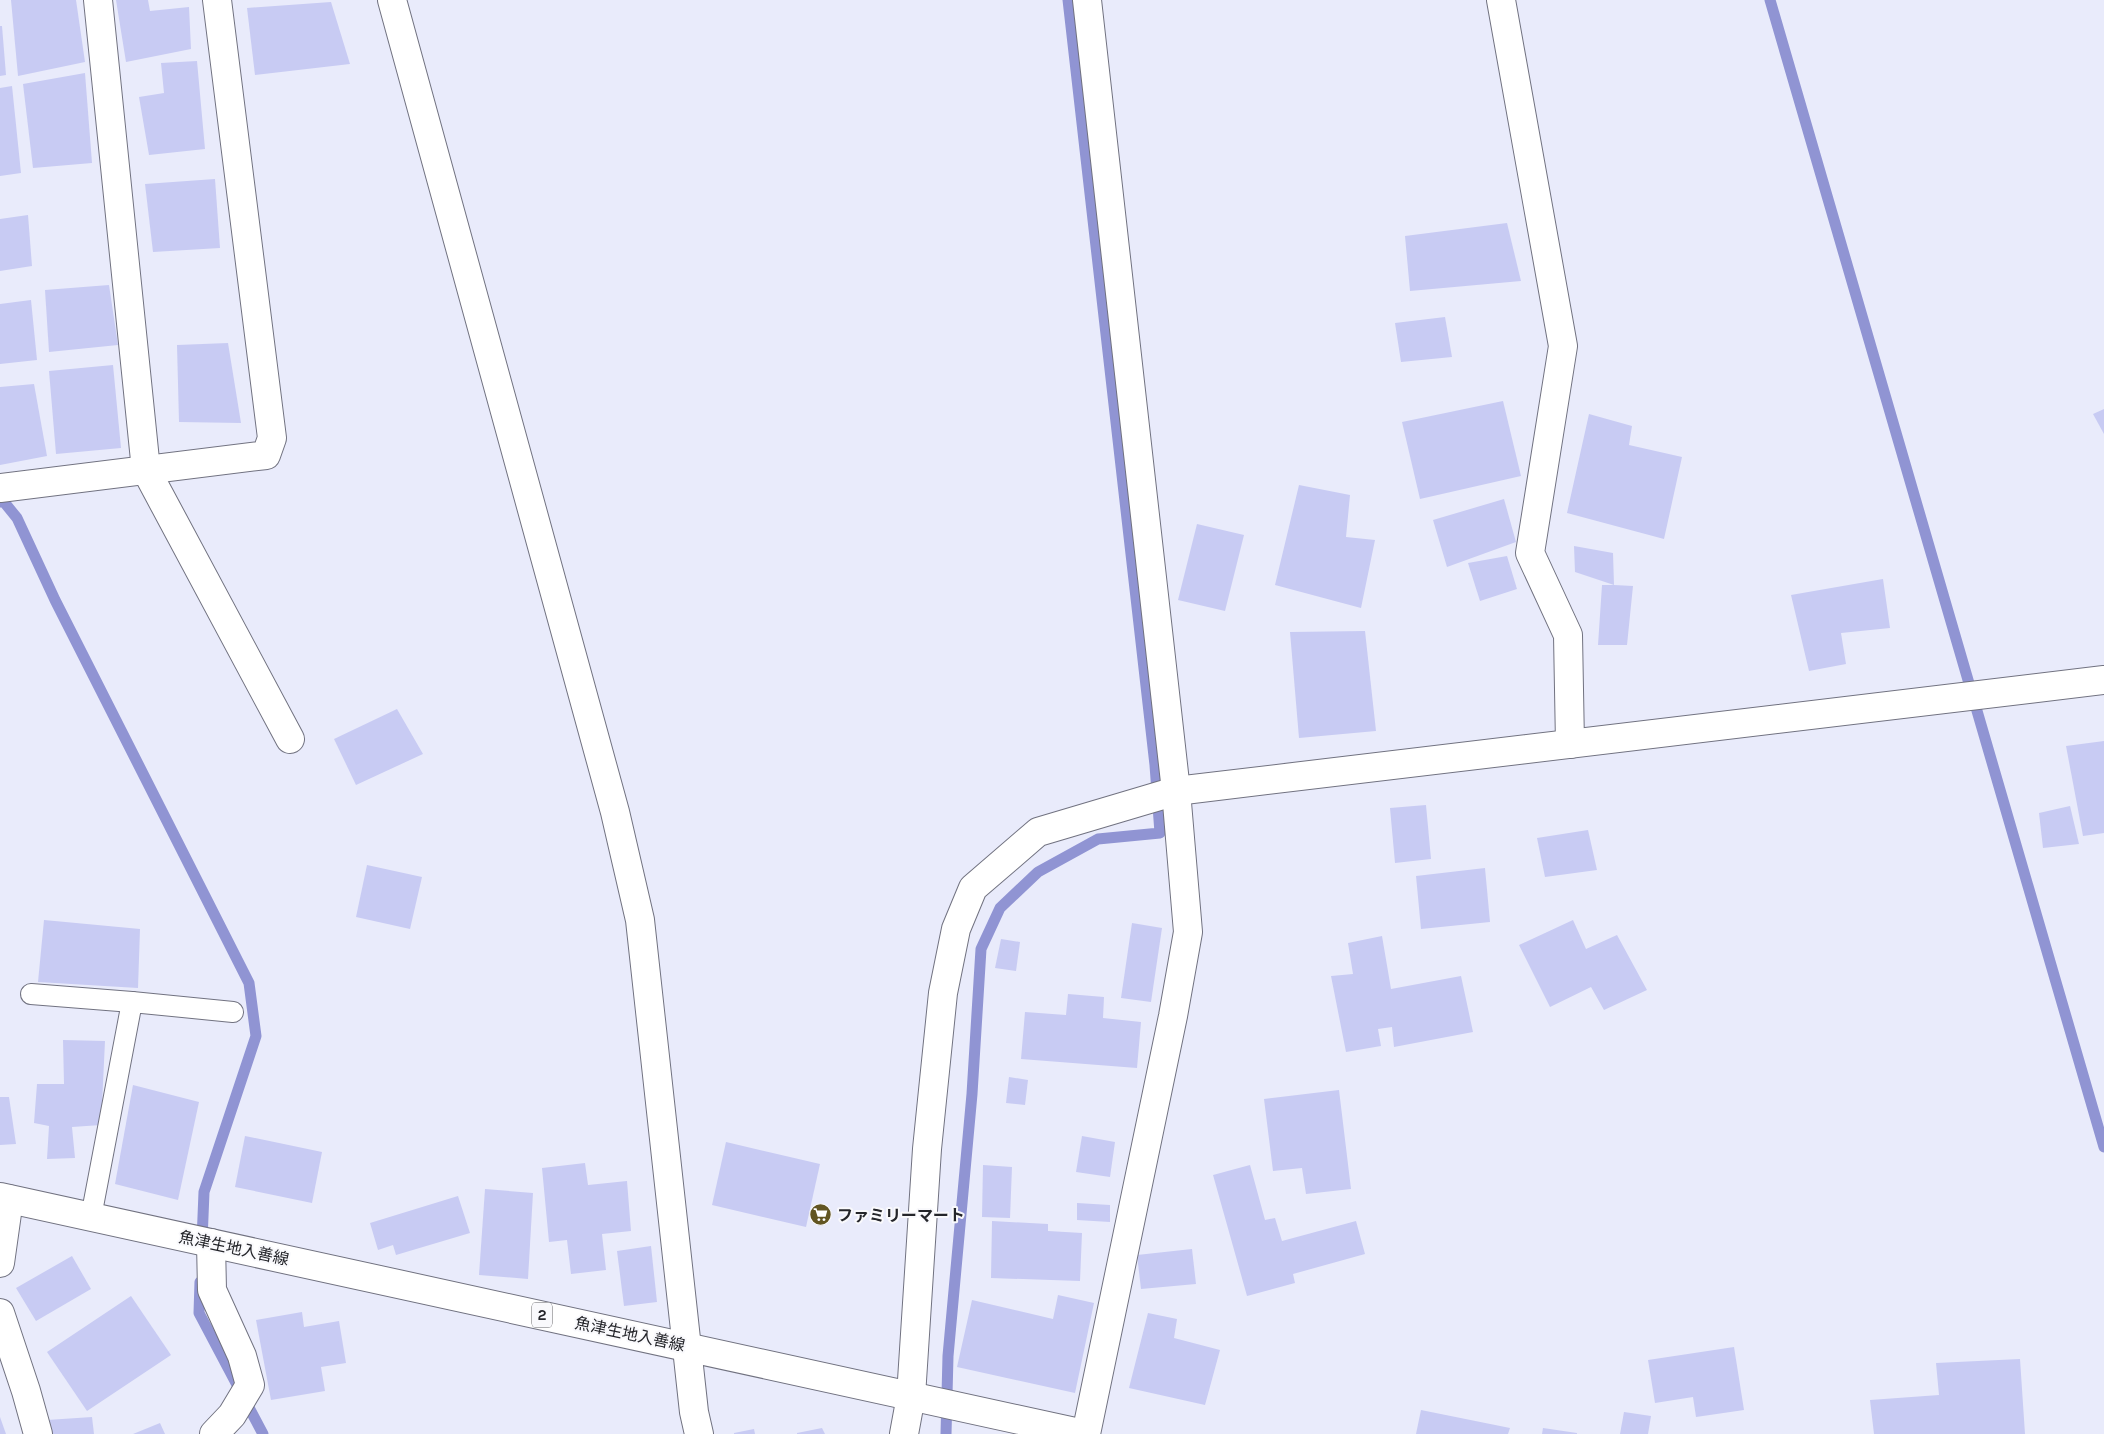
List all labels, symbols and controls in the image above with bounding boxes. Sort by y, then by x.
supermarket icon: ファミリーマート [809,1203,833,1227]
place label: ファミリーマート [837,1206,965,1225]
street label: 魚津生地入善線 [177,1227,291,1269]
road number: 2 [532,1302,552,1328]
street label: 魚津生地入善線 [573,1313,687,1355]

